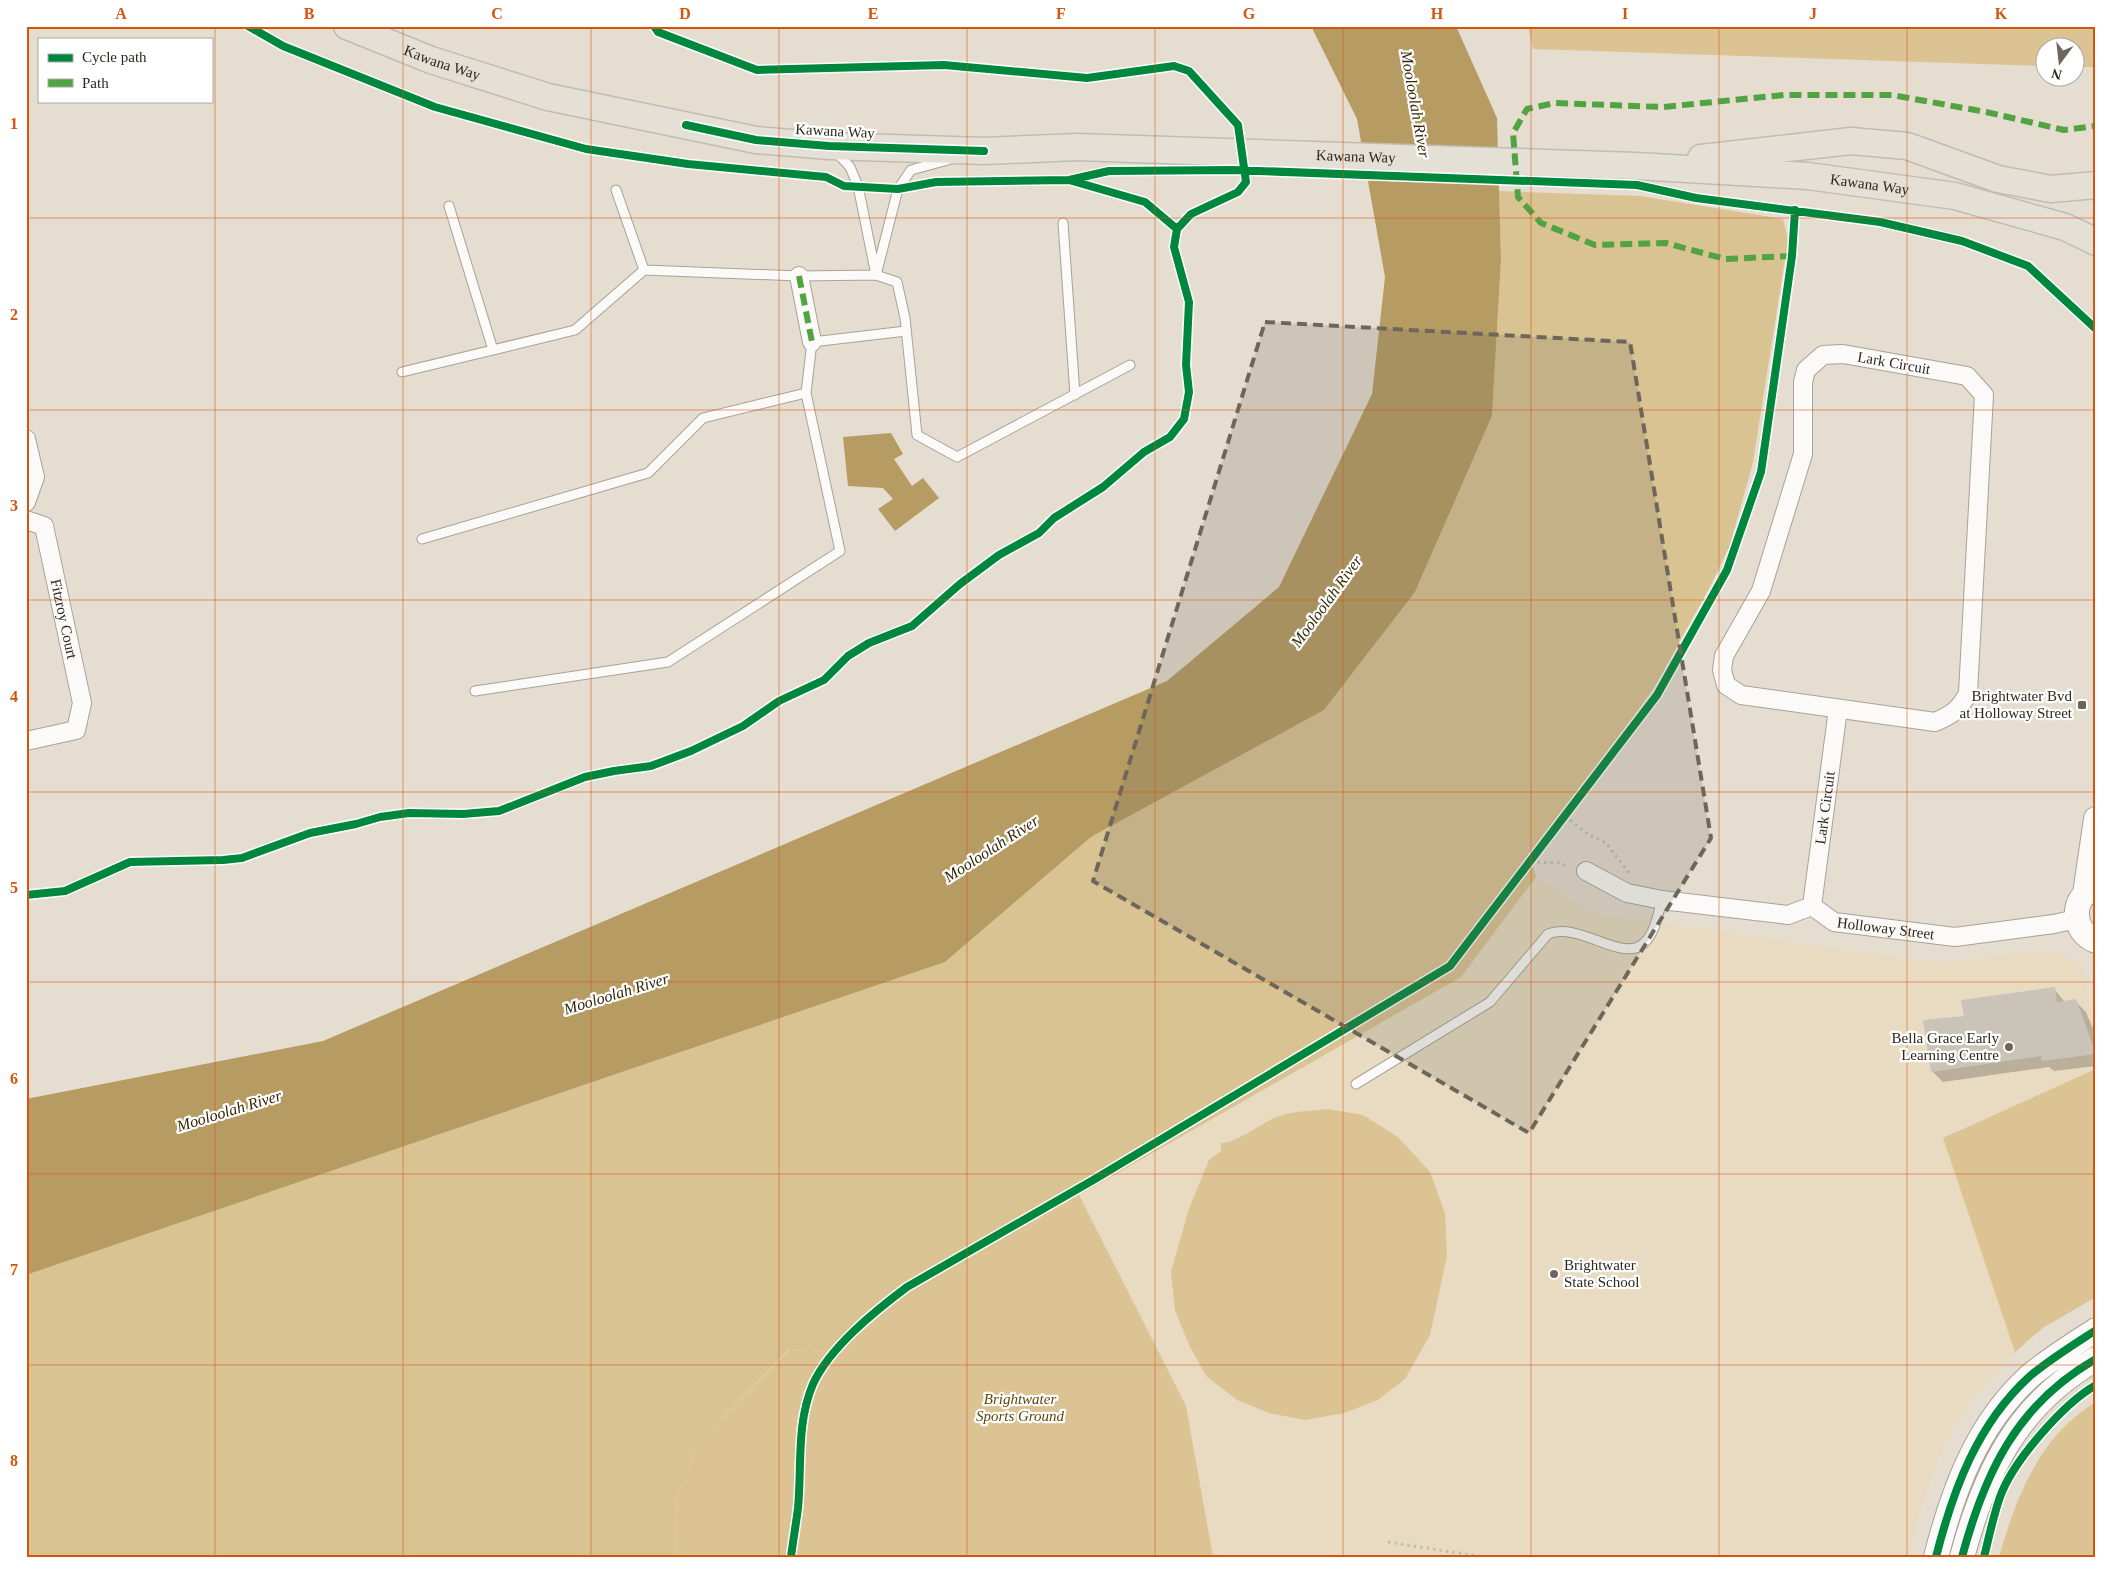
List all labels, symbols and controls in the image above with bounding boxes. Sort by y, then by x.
text: A [115,5,127,22]
text: B [304,5,315,22]
text: C [491,5,503,22]
text: D [679,5,691,22]
text: E [868,5,878,22]
text: F [1056,5,1066,22]
text: G [1243,5,1256,22]
text: H [1431,5,1444,22]
text: I [1622,5,1628,22]
text: J [1809,5,1817,22]
text: K [1995,5,2008,22]
legend [38,38,212,102]
north arrow [2034,38,2084,88]
street label: Kawana Way [402,42,483,83]
water label: Mooloolah River [1398,48,1433,160]
text: Cycle path [82,49,147,65]
text: N [2050,66,2064,83]
text: Path [82,75,109,91]
text: 1 [10,115,18,132]
street label: Kawana Way [795,121,876,141]
street label: Kawana Way [1316,147,1396,166]
street label: Kawana Way [1829,171,1911,198]
text: 2 [10,306,18,323]
street label: Lark Circuit [1856,349,1933,377]
text: 3 [10,497,18,514]
water label: Mooloolah River [1287,552,1366,651]
street label: Fitzroy Court [48,577,80,661]
text: 4 [10,688,18,705]
place label: Brightwater Bvd at Holloway Street [1960,688,2073,721]
marker: Brightwater Bvd at Holloway Street [2076,699,2088,711]
street label: Lark Circuit [1812,769,1838,845]
water label: Mooloolah River [940,811,1042,886]
text: 5 [10,879,18,896]
street label: Holloway Street [1836,914,1936,942]
water label: Mooloolah River [561,969,671,1018]
place label: Bella Grace Early Learning Centre [1892,1030,1999,1063]
marker: Bella Grace Early Learning Centre [2003,1041,2015,1053]
text: 6 [10,1070,18,1087]
water label: Mooloolah River [174,1086,284,1135]
place label: Brightwater State School [1564,1257,1639,1290]
text: 7 [10,1261,18,1278]
marker: Brightwater State School [1548,1268,1560,1280]
park label: Brightwater Sports Ground [976,1391,1065,1424]
text: 8 [10,1452,18,1469]

